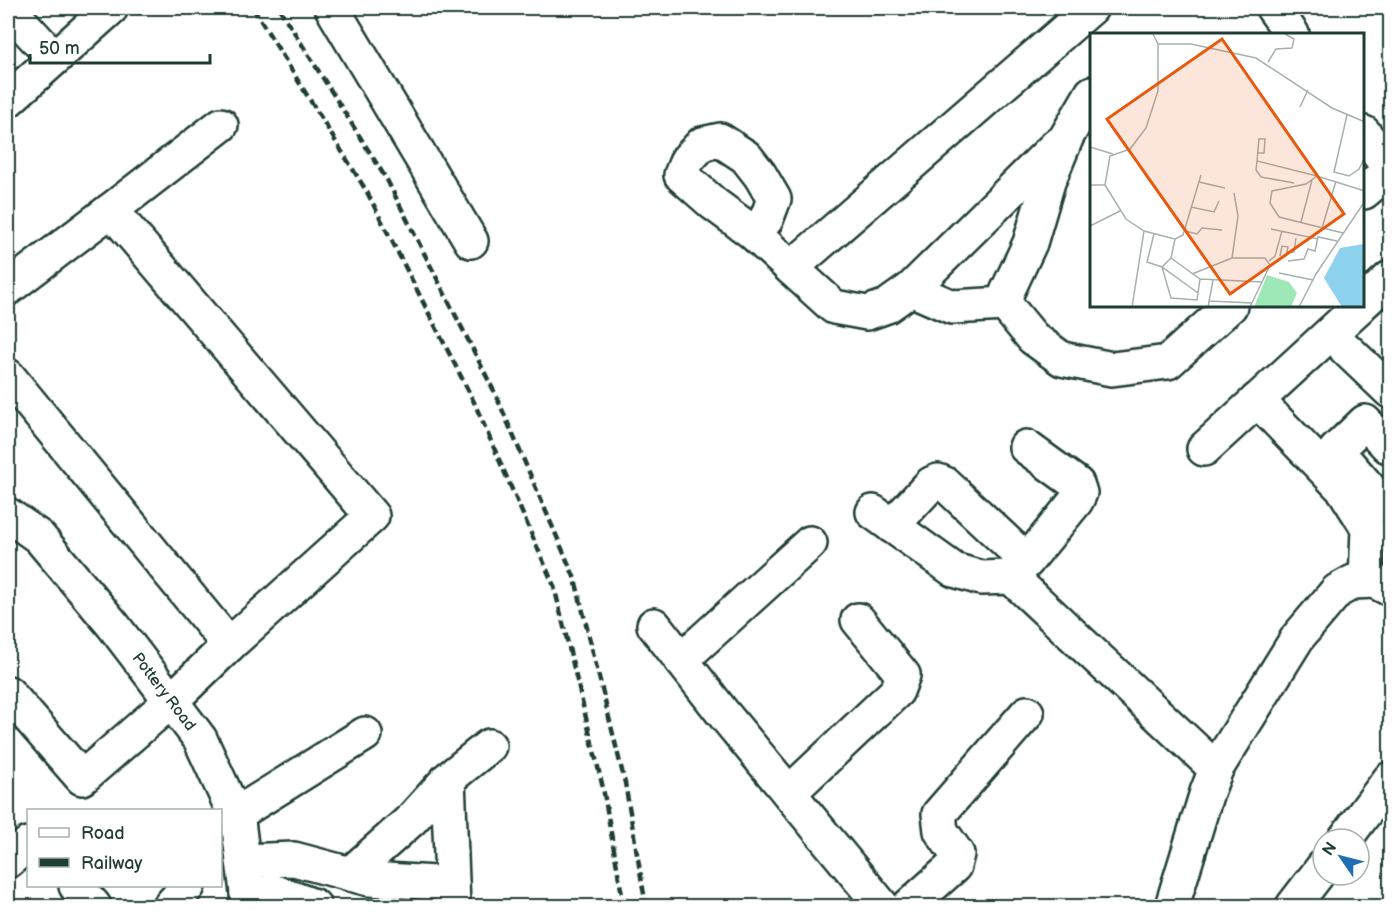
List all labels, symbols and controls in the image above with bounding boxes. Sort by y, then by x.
scale bar [30,27,210,65]
inset map [1090,33,1365,308]
text: 50 m [39,38,80,59]
street label: Pottery Road [128,649,200,735]
legend [27,809,222,887]
text: Road [81,823,125,844]
north arrow [1311,827,1371,887]
text: N [1319,839,1341,860]
text: Railway [81,853,143,874]

